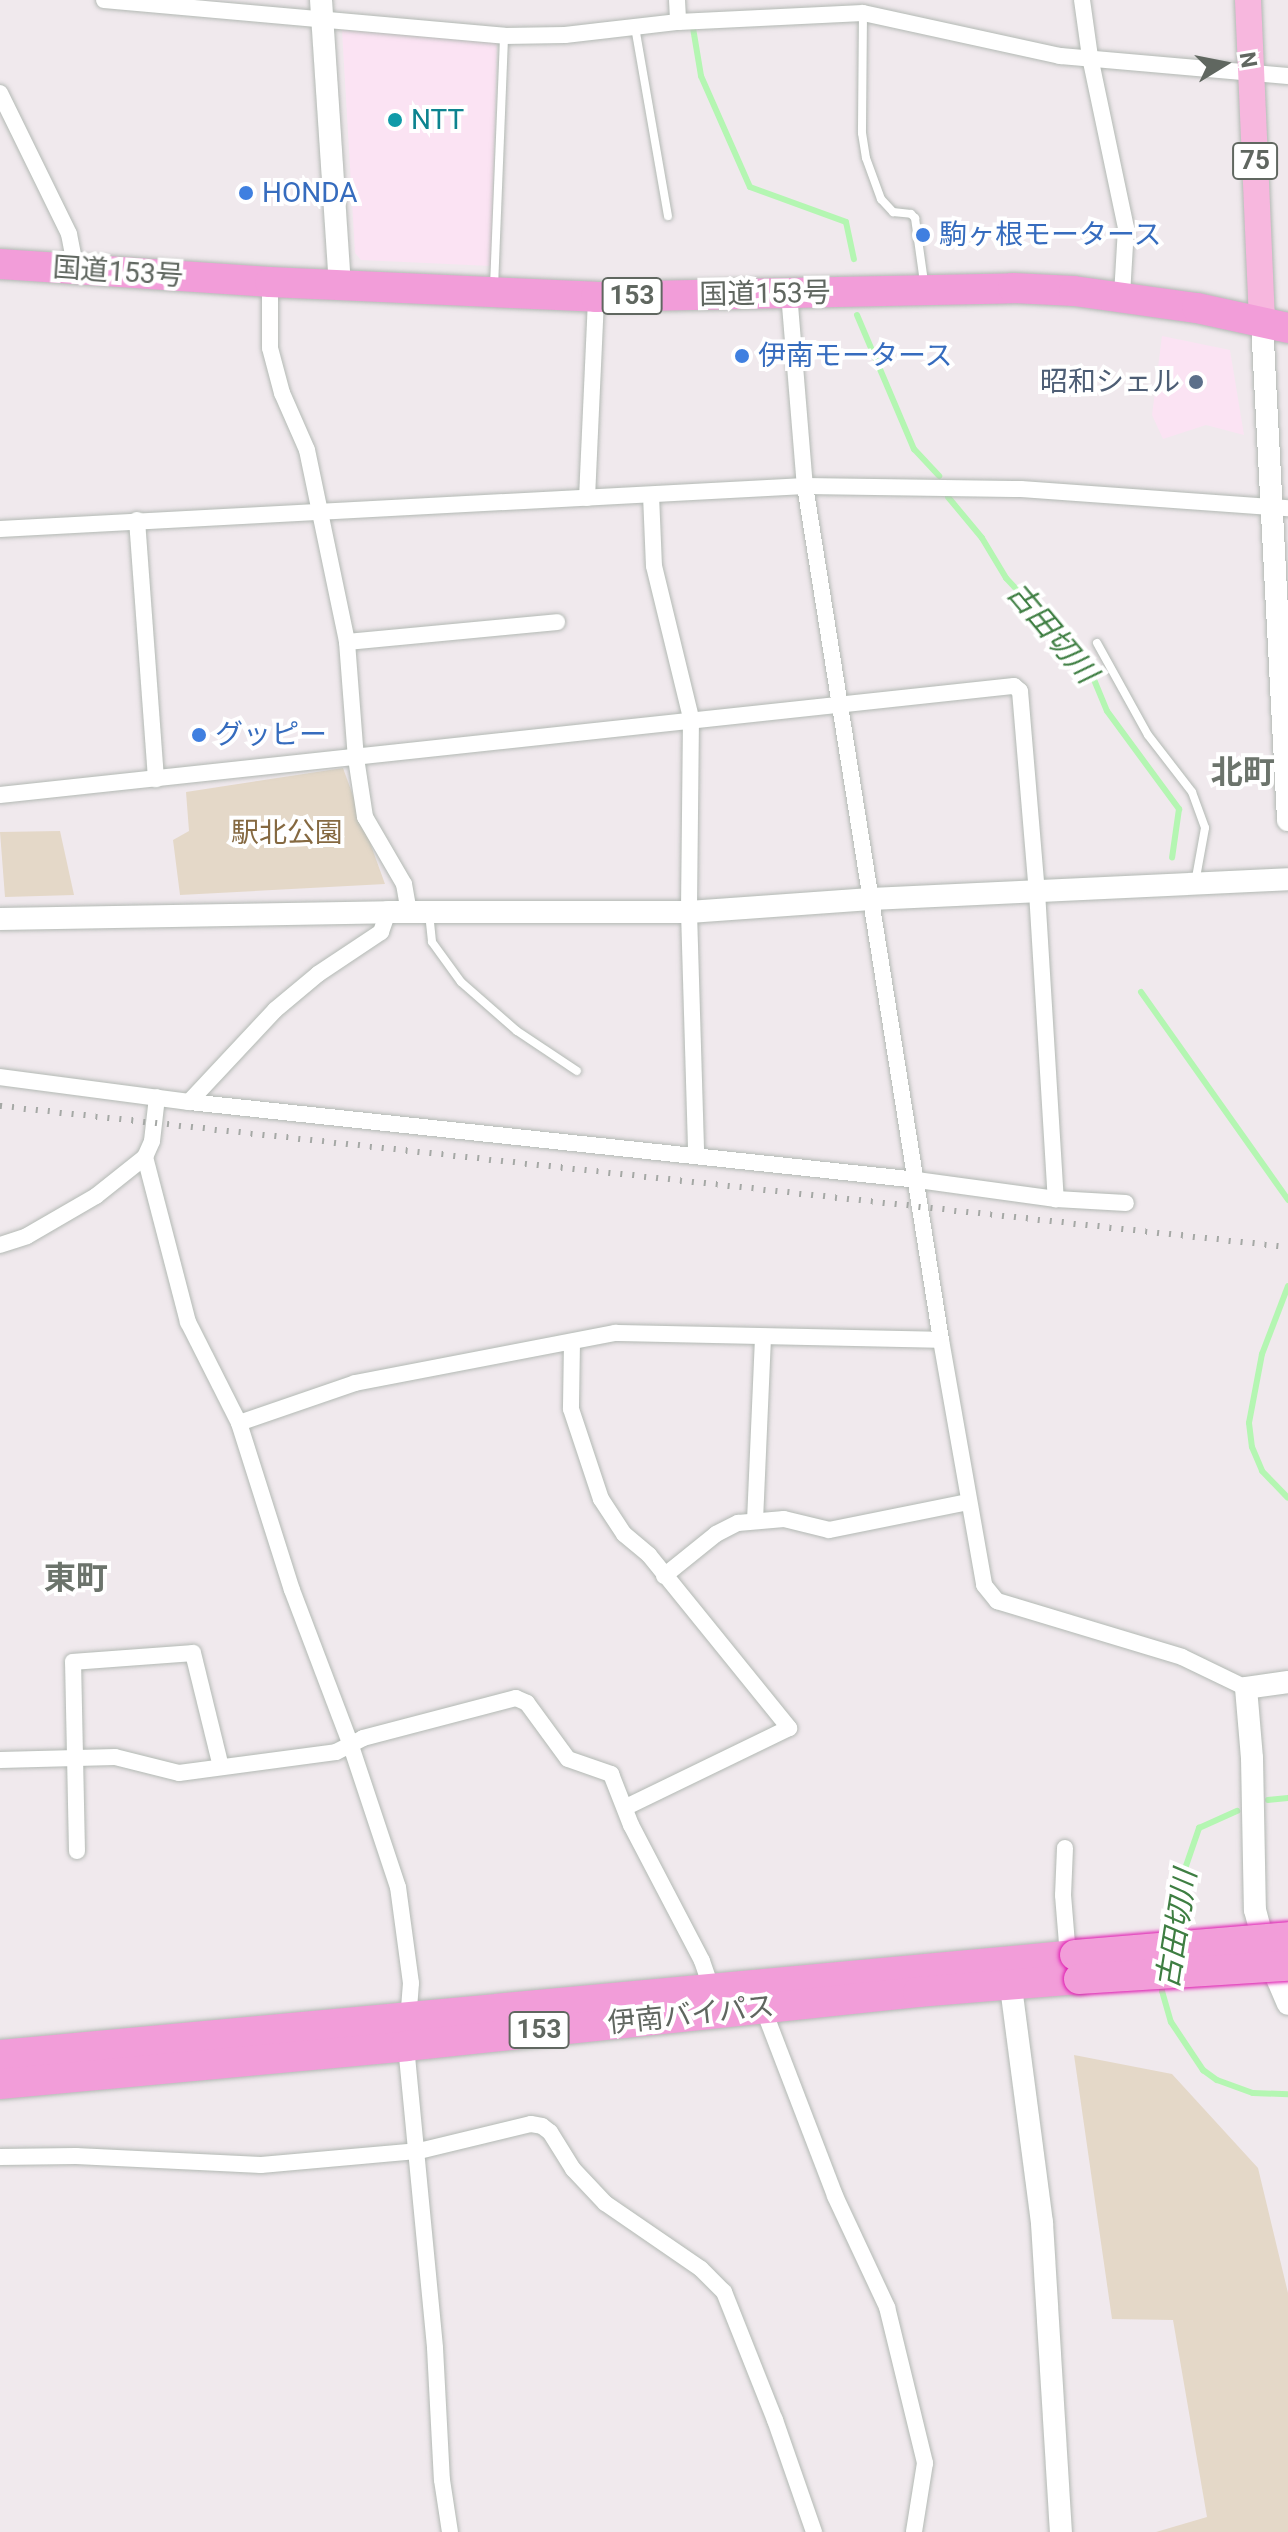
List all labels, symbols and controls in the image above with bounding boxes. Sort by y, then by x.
north arrow [1184,24,1264,104]
text: N [1234,50,1262,70]
place label: NTT [411,103,464,137]
marker: NTT [386,111,404,129]
road number: 75 [1231,139,1279,183]
place label: HONDA [262,176,358,210]
marker: HONDA [237,184,255,202]
place label: 駒ヶ根モータース [939,218,1163,252]
marker: 駒ヶ根モータース [914,226,932,244]
street label: 国道153号 [51,251,185,293]
road number: 153 [600,274,664,318]
street label: 国道153号 [699,276,831,312]
place label: 伊南モータース [758,339,954,373]
marker: 伊南モータース [733,347,751,365]
place label: 昭和シェル [1040,365,1180,399]
marker: 昭和シェル [1187,373,1205,391]
water label: 古田切川 [1000,575,1104,691]
place label: グッピー [215,718,327,752]
marker: グッピー [190,726,208,744]
district label: 北町 [1211,753,1275,791]
park label: 駅北公園 [231,816,343,850]
district label: 東町 [44,1559,108,1597]
water label: 古田切川 [1150,1867,1204,1991]
street label: 伊南バイパス [606,1990,776,2040]
road number: 153 [507,2008,571,2052]

